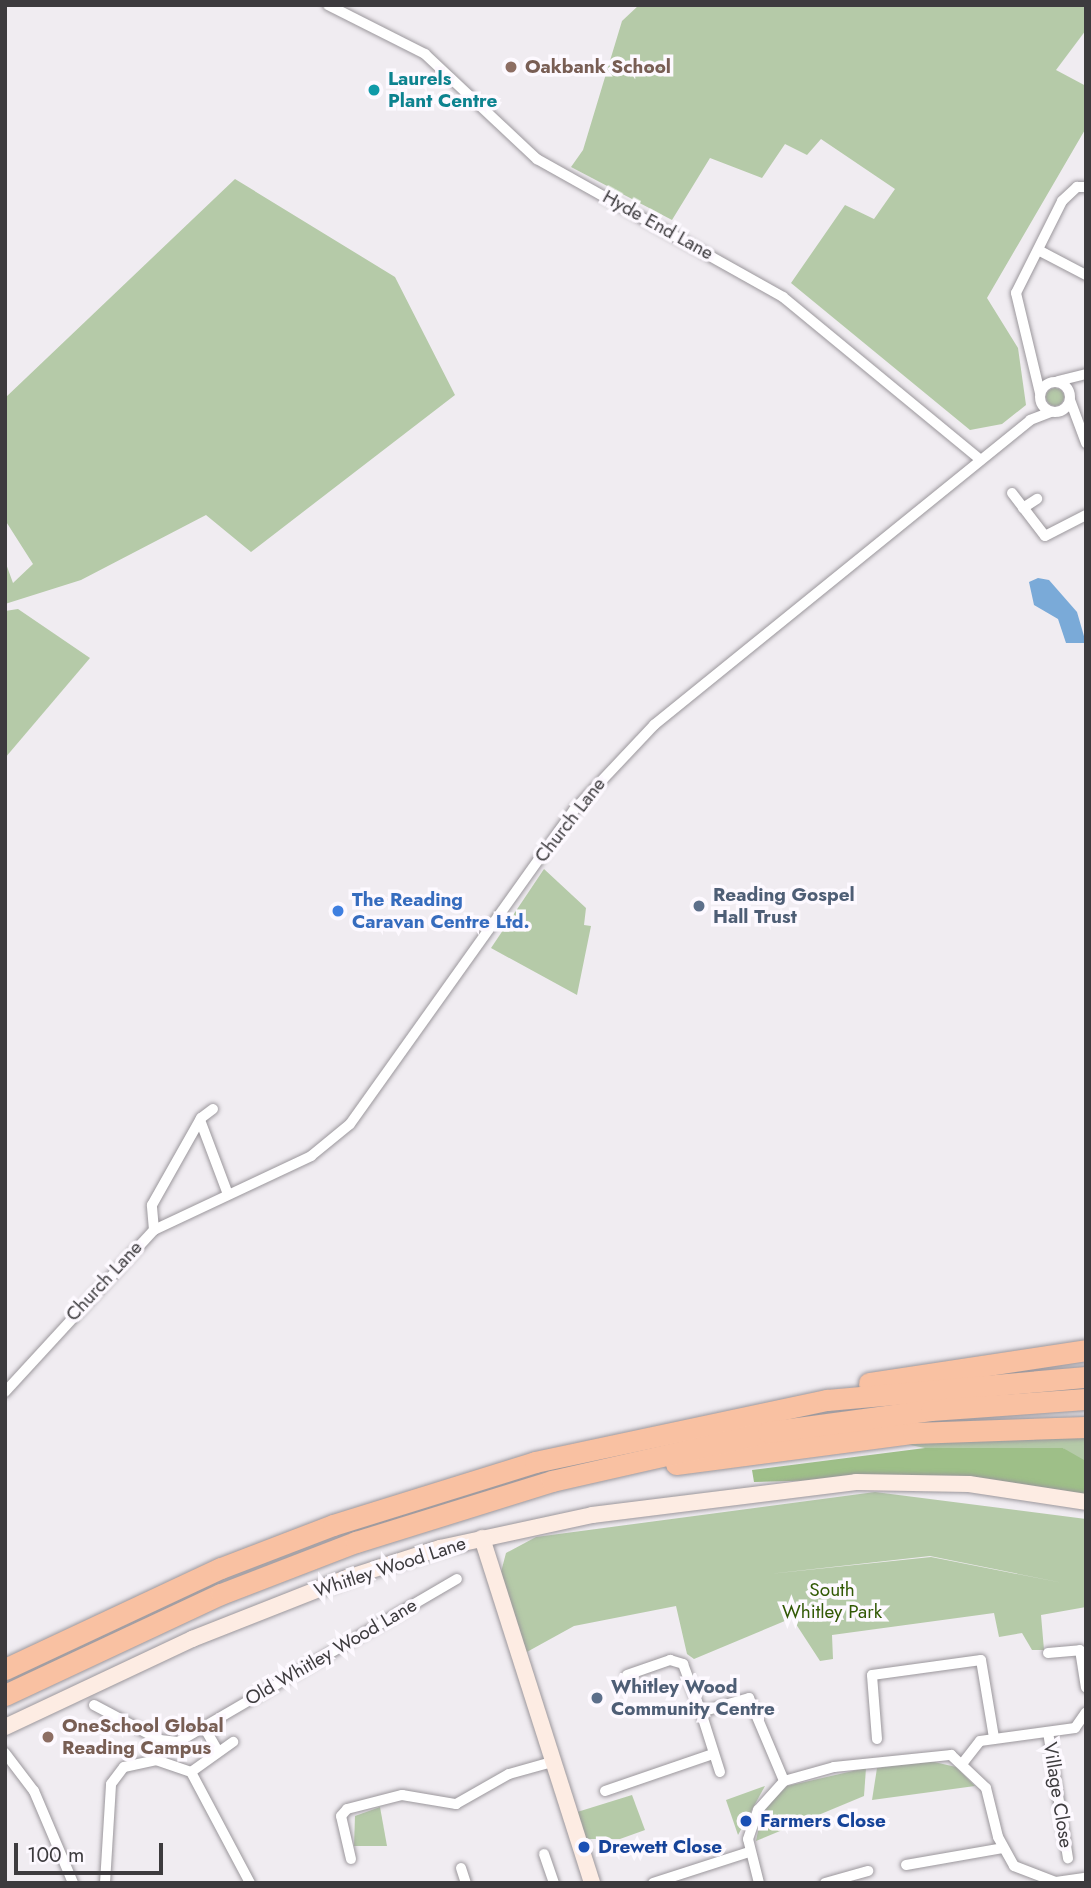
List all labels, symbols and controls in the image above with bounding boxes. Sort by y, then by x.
place label: Oakbank School [525,56,671,78]
marker: Oakbank School [503,59,519,75]
place label: Laurels Plant Centre [388,68,497,112]
marker: Laurels Plant Centre [366,82,382,98]
street label: Hyde End Lane [599,185,717,265]
street label: Church Lane [530,773,610,867]
place label: Reading Gospel Hall Trust [713,884,855,928]
place label: The Reading Caravan Centre Ltd. [352,889,530,933]
marker: Reading Gospel Hall Trust [691,898,707,914]
marker: The Reading Caravan Centre Ltd. [330,903,346,919]
street label: Church Lane [61,1236,147,1326]
street label: Whitley Wood Lane [311,1532,469,1602]
park label: South Whitley Park [782,1579,882,1623]
street label: Old Whitley Wood Lane [241,1594,421,1710]
place label: Whitley Wood Community Centre [611,1676,775,1720]
marker: Whitley Wood Community Centre [589,1690,605,1706]
place label: OneSchool Global Reading Campus [62,1715,224,1759]
marker: OneSchool Global Reading Campus [40,1729,56,1745]
street label: Village Close [1038,1740,1078,1850]
place label: Farmers Close [760,1810,886,1832]
marker: Farmers Close [738,1813,754,1829]
scale bar [18,1828,166,1872]
place label: Drewett Close [598,1836,722,1858]
marker: Drewett Close [576,1839,592,1855]
text: 100 m [27,1840,84,1870]

